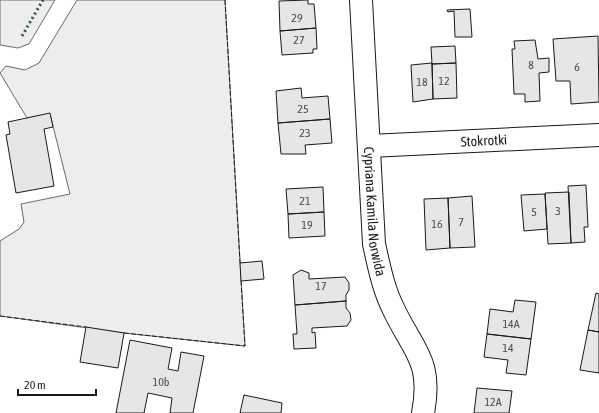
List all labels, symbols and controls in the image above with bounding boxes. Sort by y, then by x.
house number: 29 [291,11,303,25]
house number: 27 [293,33,305,47]
house number: 8 [528,58,534,72]
house number: 6 [574,60,580,74]
house number: 12 [438,74,450,88]
house number: 18 [416,75,428,89]
house number: 25 [297,102,309,116]
house number: 23 [299,126,311,140]
street label: Stokrotki [460,131,507,150]
street label: Cypriana Kamila Norwida [361,146,389,278]
house number: 21 [299,194,311,208]
house number: 3 [555,204,561,218]
house number: 5 [531,205,537,219]
house number: 7 [458,215,464,229]
house number: 16 [431,217,443,231]
house number: 19 [301,218,313,232]
house number: 17 [315,279,327,293]
house number: 14A [502,317,520,331]
house number: 14 [502,341,514,355]
scale bar [18,371,96,397]
house number: 10b [153,375,170,389]
text: 20 m [24,378,46,392]
house number: 12A [484,395,502,409]

